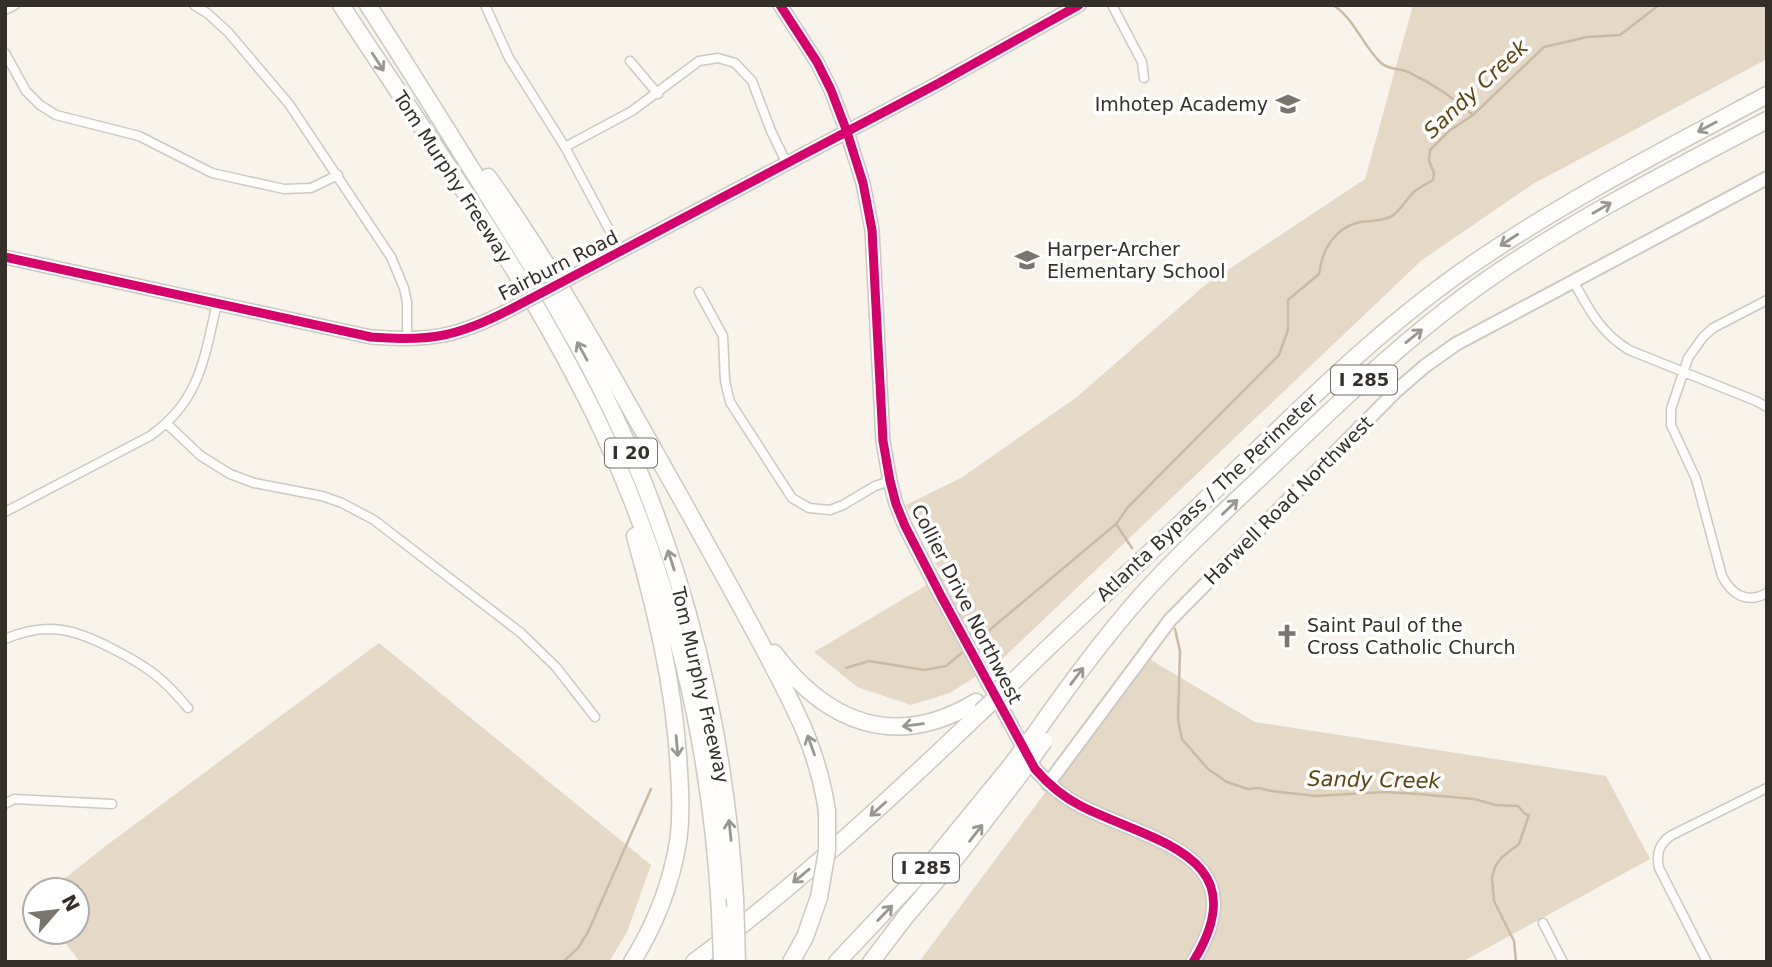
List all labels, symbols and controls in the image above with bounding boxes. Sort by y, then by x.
water label: Sandy Creek [1419,34,1534,143]
one-way arrow [372,52,386,72]
street label: Tom Murphy Freeway [389,86,517,267]
school or university icon: Imhotep Academy [1274,90,1302,118]
place label: Imhotep Academy [1095,93,1268,115]
one-way arrow [1697,120,1717,134]
one-way arrow [1591,201,1611,215]
street label: Fairburn Road [495,225,621,305]
one-way arrow [1500,232,1519,247]
place label: Harper-Archer Elementary School [1047,238,1225,282]
school or university icon: Harper-Archer Elementary School [1013,246,1041,274]
one-way arrow [1405,328,1423,344]
one-way arrow [575,341,588,362]
road number: I 285 [1331,366,1397,394]
street label: Atlanta Bypass / The Perimeter [1092,388,1322,605]
street label: Harwell Road Northwest [1199,411,1377,589]
road number: I 20 [605,438,657,467]
one-way arrow [1221,499,1238,516]
street label: Collier Drive Northwest [907,501,1027,707]
one-way arrow [664,549,677,571]
street label: Tom Murphy Freeway [667,584,734,785]
place label: Saint Paul of the Cross Catholic Church [1307,614,1515,658]
church icon: Saint Paul of the Cross Catholic Church [1273,622,1301,650]
one-way arrow [1070,667,1085,686]
one-way arrow [902,719,924,732]
one-way arrow [671,734,684,757]
one-way arrow [804,734,816,756]
water label: Sandy Creek [1307,767,1442,793]
one-way arrow [870,801,887,818]
one-way arrow [723,819,736,841]
one-way arrow [968,824,983,843]
road number: I 285 [893,854,959,882]
one-way arrow [792,868,810,884]
north arrow [21,876,91,946]
text: N [58,891,84,915]
one-way arrow [876,905,893,922]

